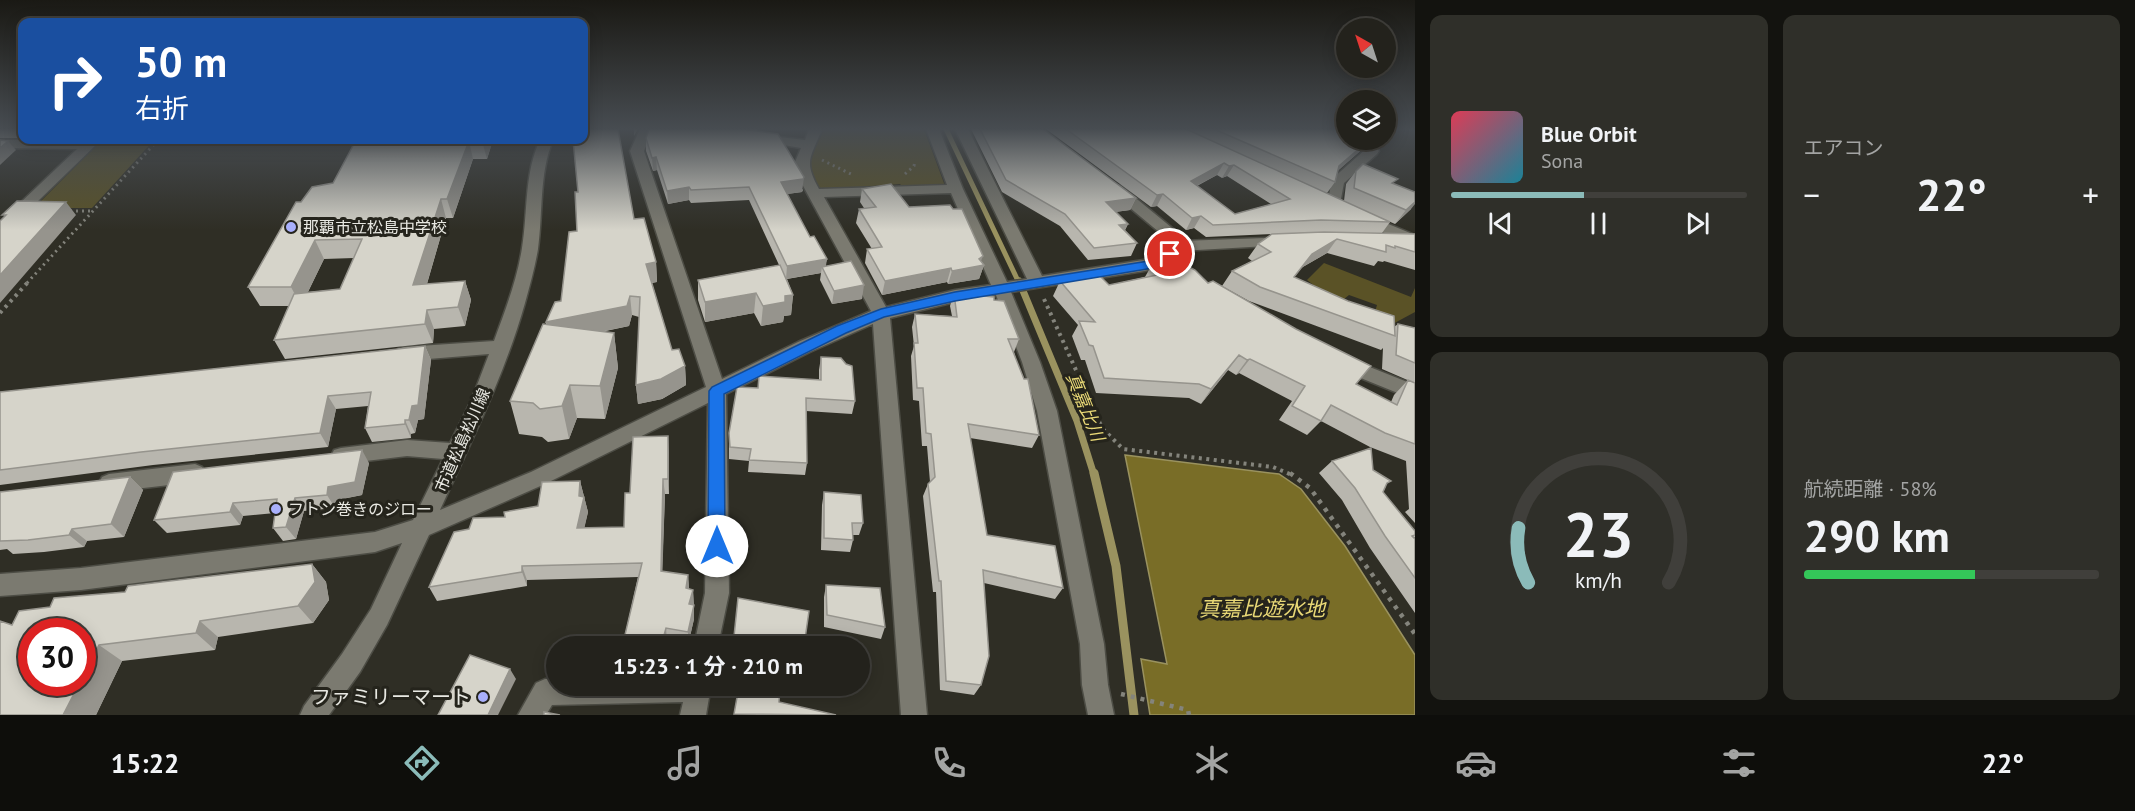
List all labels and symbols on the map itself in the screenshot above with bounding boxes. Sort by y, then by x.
north arrow [1336,18,1396,78]
place label: 那覇市立松島中学校 [303,217,447,237]
marker: 那覇市立松島中学校 [284,220,298,234]
pin [1144,228,1195,279]
water label: 真嘉比川 [1061,369,1110,446]
street label: 市道松島松川線 [430,385,494,495]
place label: フトン巻きのジロー [288,499,432,519]
marker: フトン巻きのジロー [269,502,283,516]
position arrow [685,514,749,578]
water label: 真嘉比遊水地 [1199,595,1327,622]
speed limit sign: 30 [18,618,96,696]
place label: ファミリーマート [311,684,471,710]
marker: ファミリーマート [476,690,490,704]

